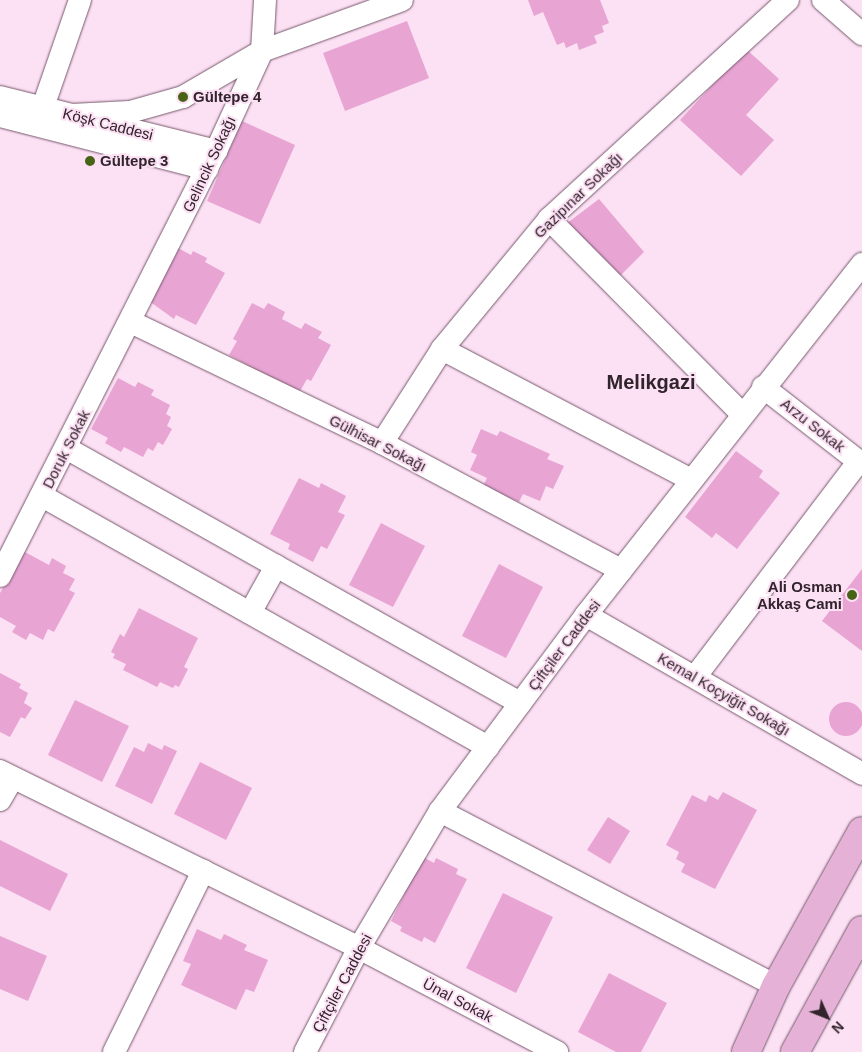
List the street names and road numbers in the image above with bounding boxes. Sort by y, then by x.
street label: Köşk Caddesi [61,104,155,144]
street label: Gelincik Sokağı [179,113,239,215]
street label: Gazipınar Sokağı [530,148,626,242]
street label: Arzu Sokak [777,394,849,456]
street label: Doruk Sokak [38,407,94,491]
street label: Gülhisar Sokağı [326,411,430,475]
street label: Çiftçiler Caddesi [524,596,604,694]
street label: Kemal Koçyiğit Sokağı [655,649,793,739]
street label: Çiftçiler Caddesi [308,931,376,1035]
street label: Ünal Sokak [420,974,496,1026]

